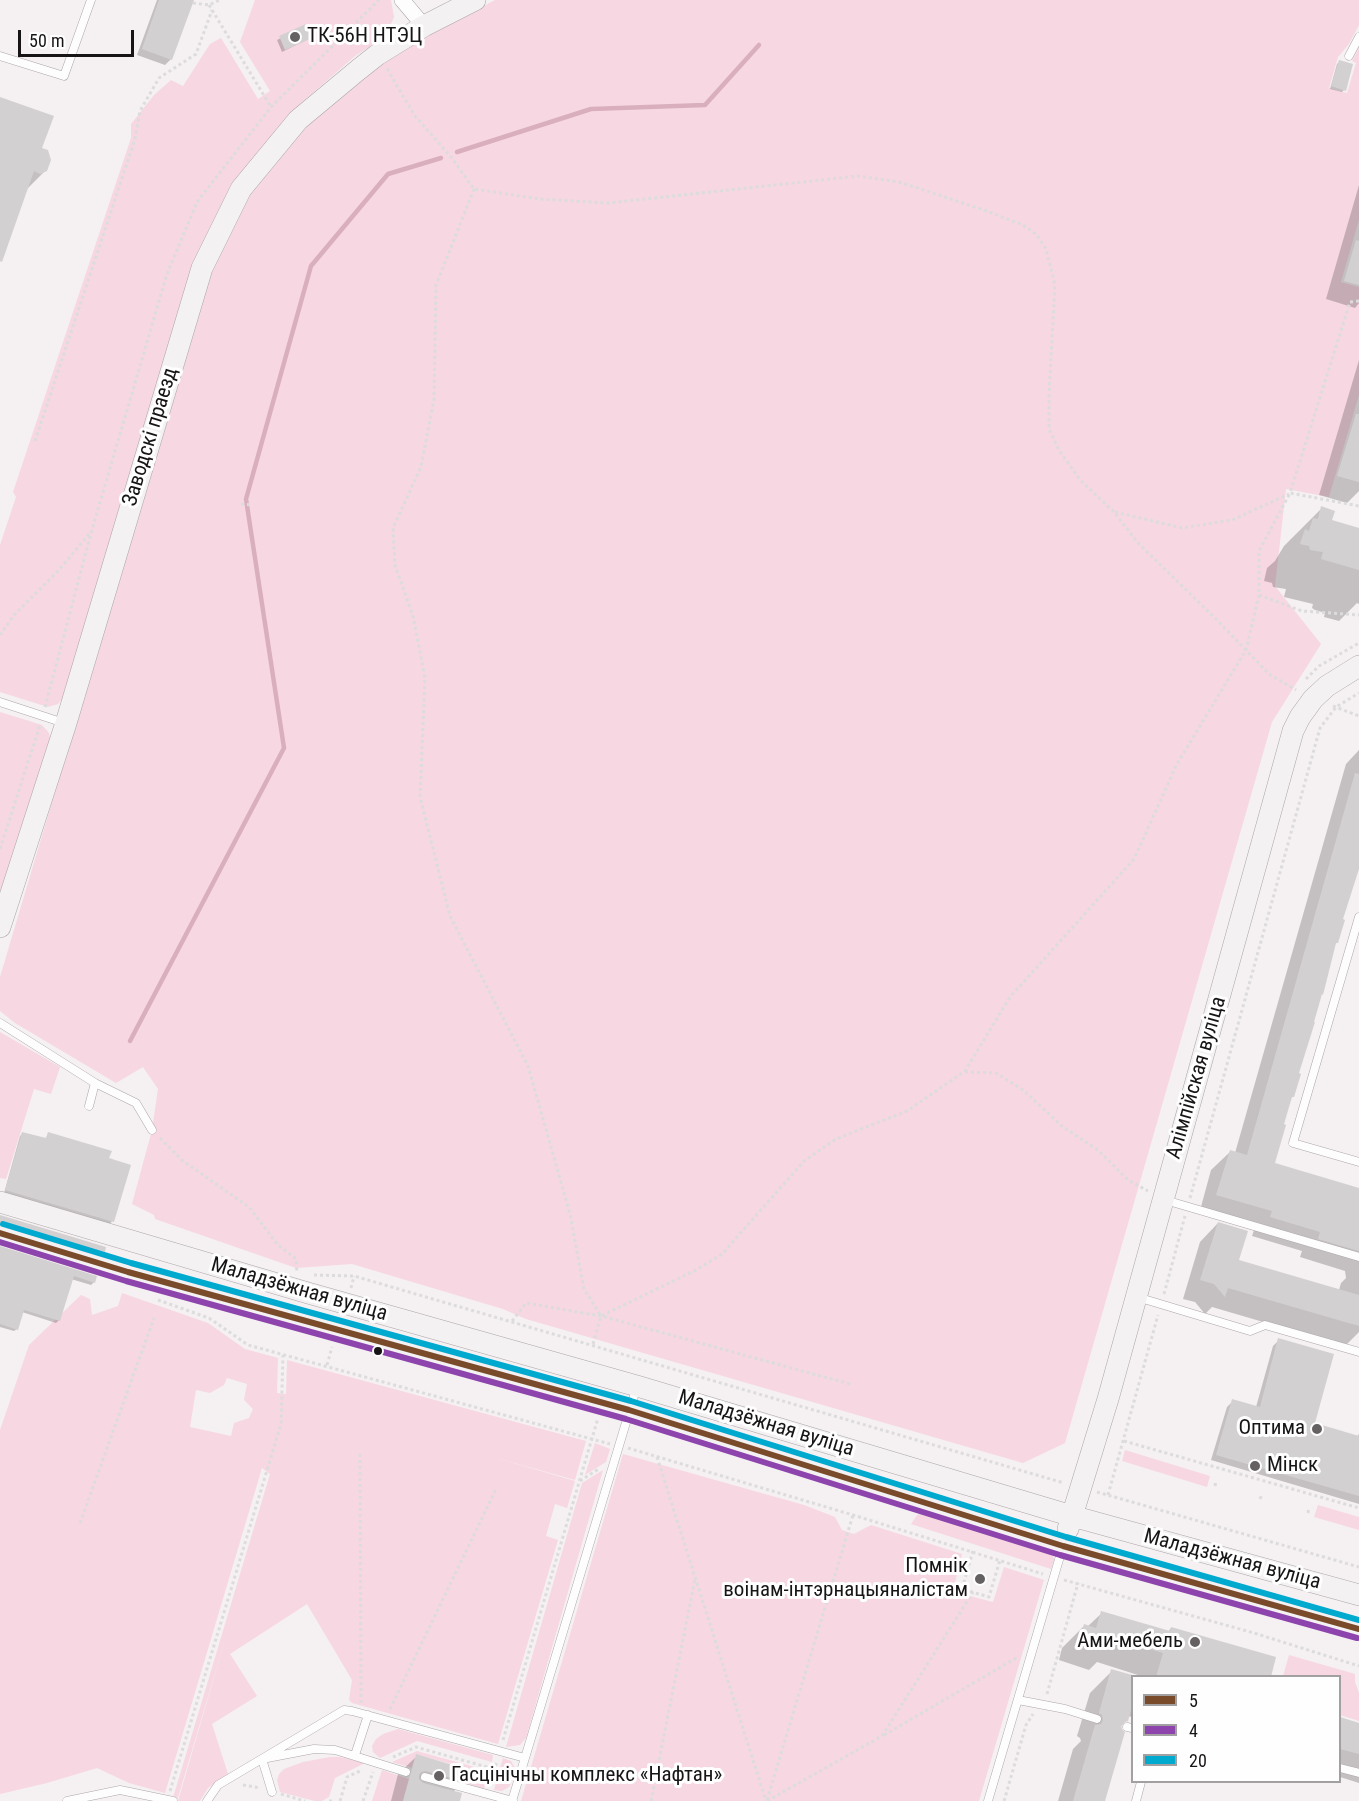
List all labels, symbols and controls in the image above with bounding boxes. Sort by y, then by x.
scale bar [21,18,136,56]
place label: ТК-56Н НТЭЦ [307,24,422,50]
text: 50 m [29,30,64,51]
marker: ТК-56Н НТЭЦ [288,30,302,44]
street label: Заводскі праезд [118,365,184,509]
street label: Алімпійская вуліца [1162,994,1232,1162]
street label: Маладзёжная вуліца [208,1253,390,1327]
unlabelled marker [372,1345,384,1357]
street label: Маладзёжная вуліца [675,1385,857,1463]
place label: Оптима [1238,1416,1305,1442]
marker: Оптима [1310,1422,1324,1436]
place label: Мінск [1267,1453,1318,1479]
marker: Мінск [1248,1459,1262,1473]
street label: Маладзёжная вуліца [1141,1524,1323,1596]
place label: Помнік воінам-інтэрнацыяналістам [723,1554,968,1604]
marker: Помнік воінам-інтэрнацыяналістам [973,1572,987,1586]
place label: Ами-мебель [1077,1629,1183,1655]
marker: Ами-мебель [1188,1635,1202,1649]
legend [1131,1675,1341,1783]
text: 5 [1189,1690,1198,1711]
text: 4 [1189,1720,1198,1741]
text: 20 [1189,1750,1207,1771]
place label: Гасцінічны комплекс «Нафтан» [451,1763,722,1789]
marker: Гасцінічны комплекс «Нафтан» [432,1769,446,1783]

